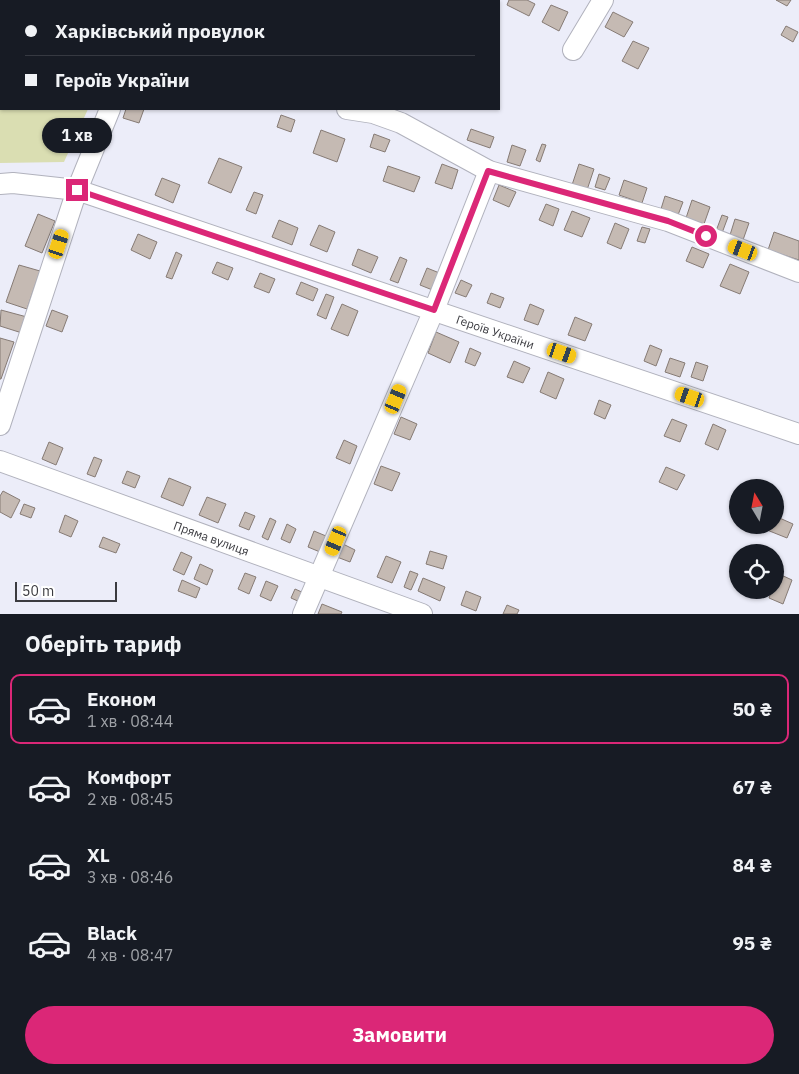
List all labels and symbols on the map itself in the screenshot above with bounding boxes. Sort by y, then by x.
callout: 1 хв [42,118,112,152]
route end [66,179,88,201]
route start [695,225,717,247]
car [47,227,70,261]
car [726,238,759,262]
street label: Героїв України [454,311,536,352]
car [545,341,578,365]
car [383,382,408,416]
car [673,385,706,409]
north arrow [729,479,784,534]
street label: Пряма вулиця [172,517,251,558]
car [323,524,348,558]
scale bar [15,579,118,602]

